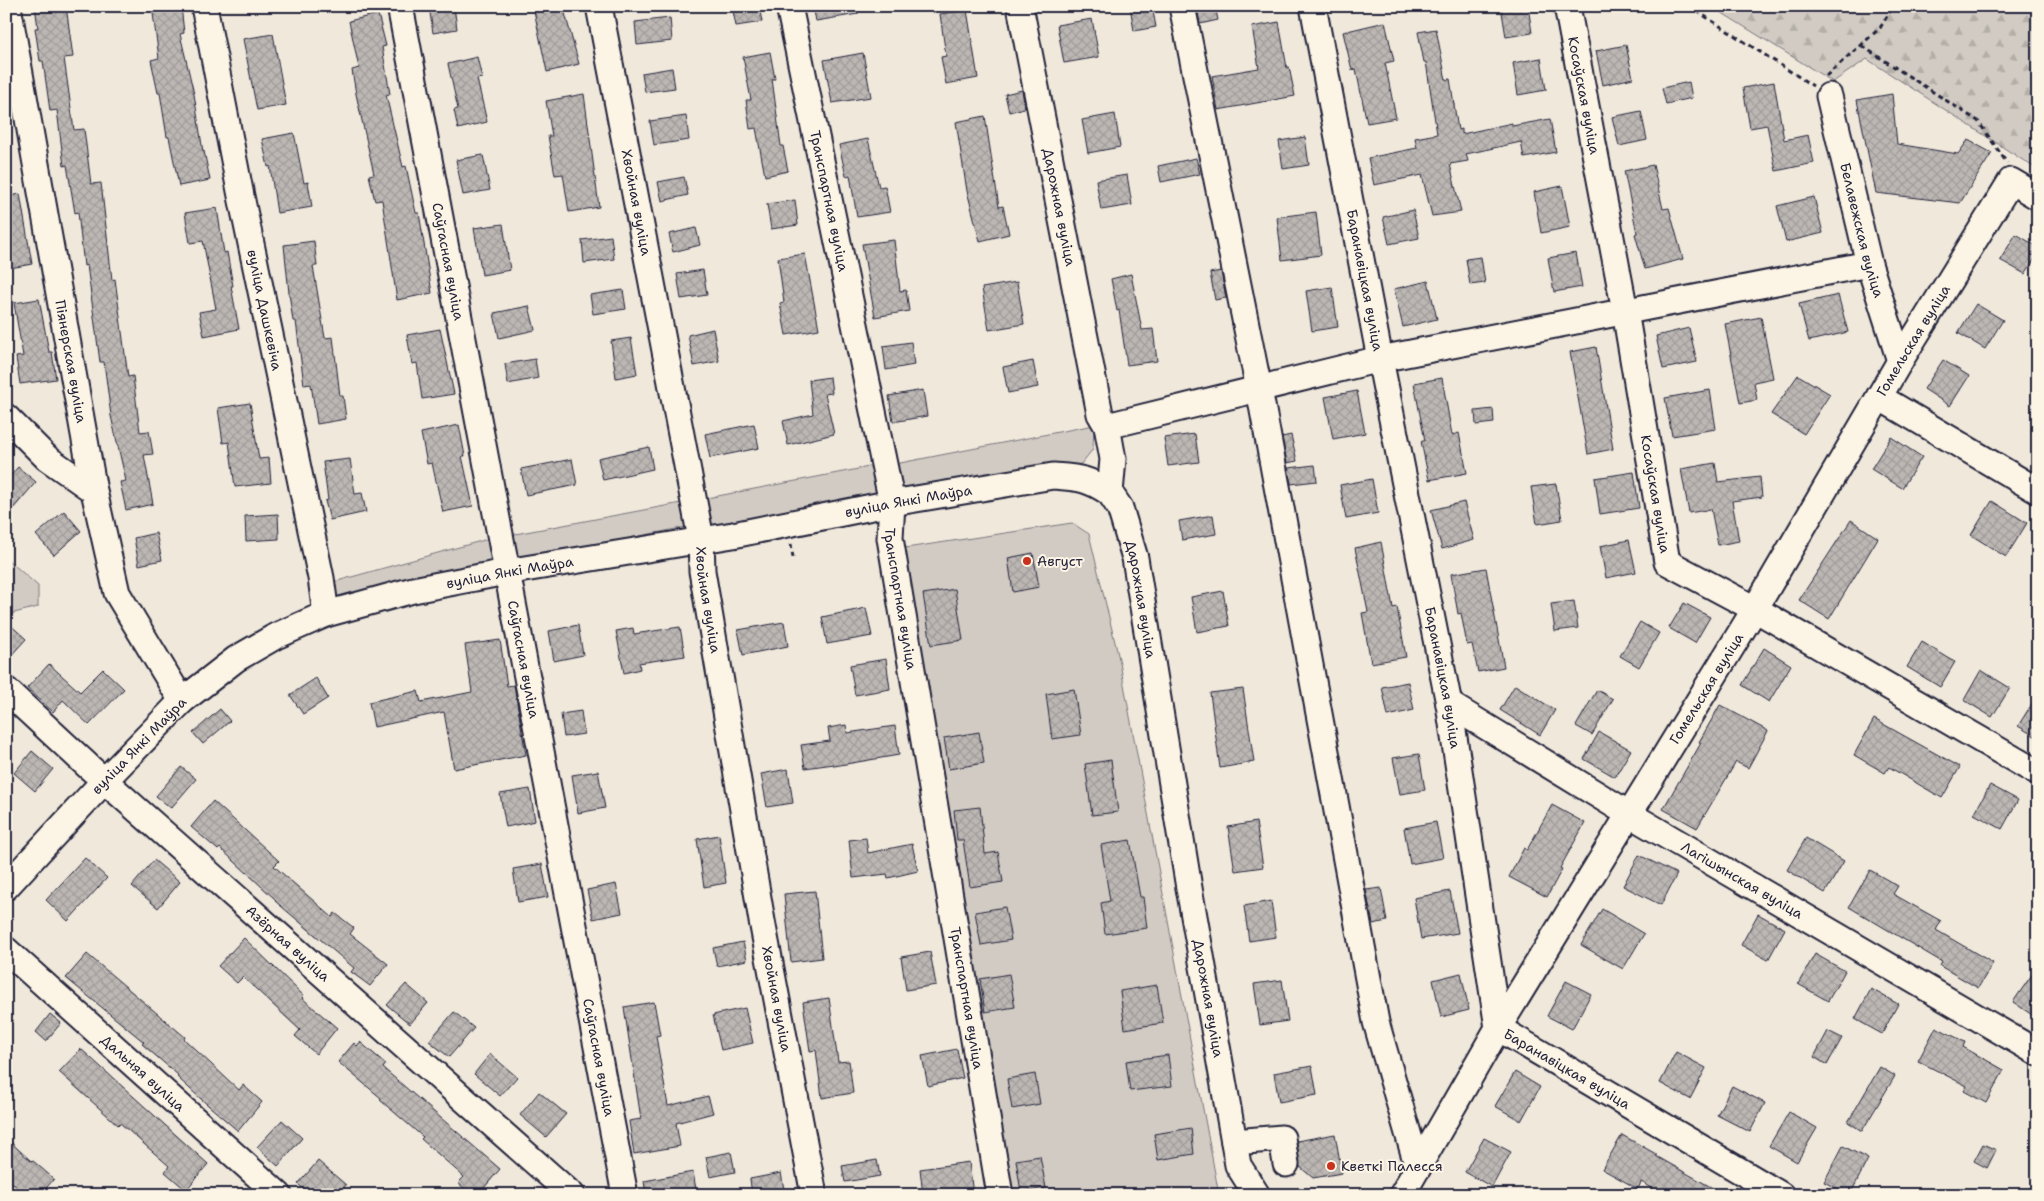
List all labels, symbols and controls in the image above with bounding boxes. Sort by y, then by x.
street label: Косаўская вуліца [1564,35,1604,156]
street label: Транспартная вуліца [806,129,853,273]
street label: Дарожная вуліца [1039,147,1080,268]
street label: Хвойная вуліца [618,148,656,257]
street label: Белавежская вуліца [1836,161,1888,300]
street label: Саўгасная вуліца [428,201,468,322]
street label: Баранавіцкая вуліца [1343,208,1387,353]
street label: вуліца Дашкевіча [243,248,286,372]
street label: Гомельская вуліца [1872,281,1954,399]
street label: Піянерская вуліца [51,299,91,425]
street label: Косаўская вуліца [1637,433,1674,555]
street label: вуліца Янкі Маўра [843,481,974,521]
street label: Транспартная вуліца [881,527,921,671]
street label: Дарожная вуліца [1121,538,1160,660]
street label: Хвойная вуліца [692,546,725,655]
street label: вуліца Янкі Маўра [445,552,575,592]
place label: Август [1037,552,1084,570]
marker: Август [1021,555,1033,567]
street label: Саўгасная вуліца [504,599,544,720]
street label: Баранавіцкая вуліца [1421,605,1465,750]
street label: Гомельская вуліца [1665,629,1747,747]
street label: вуліца Янкі Маўра [87,693,190,798]
street label: Лагішынская вуліца [1678,838,1807,923]
street label: Азёрная вуліца [242,901,334,986]
street label: Транспартная вуліца [946,926,988,1071]
street label: Дарожная вуліца [1189,938,1228,1059]
street label: Хвойная вуліца [758,944,796,1054]
street label: Саўгасная вуліца [579,997,619,1118]
street label: Баранавіцкая вуліца [1500,1024,1634,1113]
street label: Дальняя вуліца [97,1030,189,1116]
place label: Кветкі Палесся [1341,1157,1443,1175]
marker: Кветкі Палесся [1325,1160,1337,1172]

